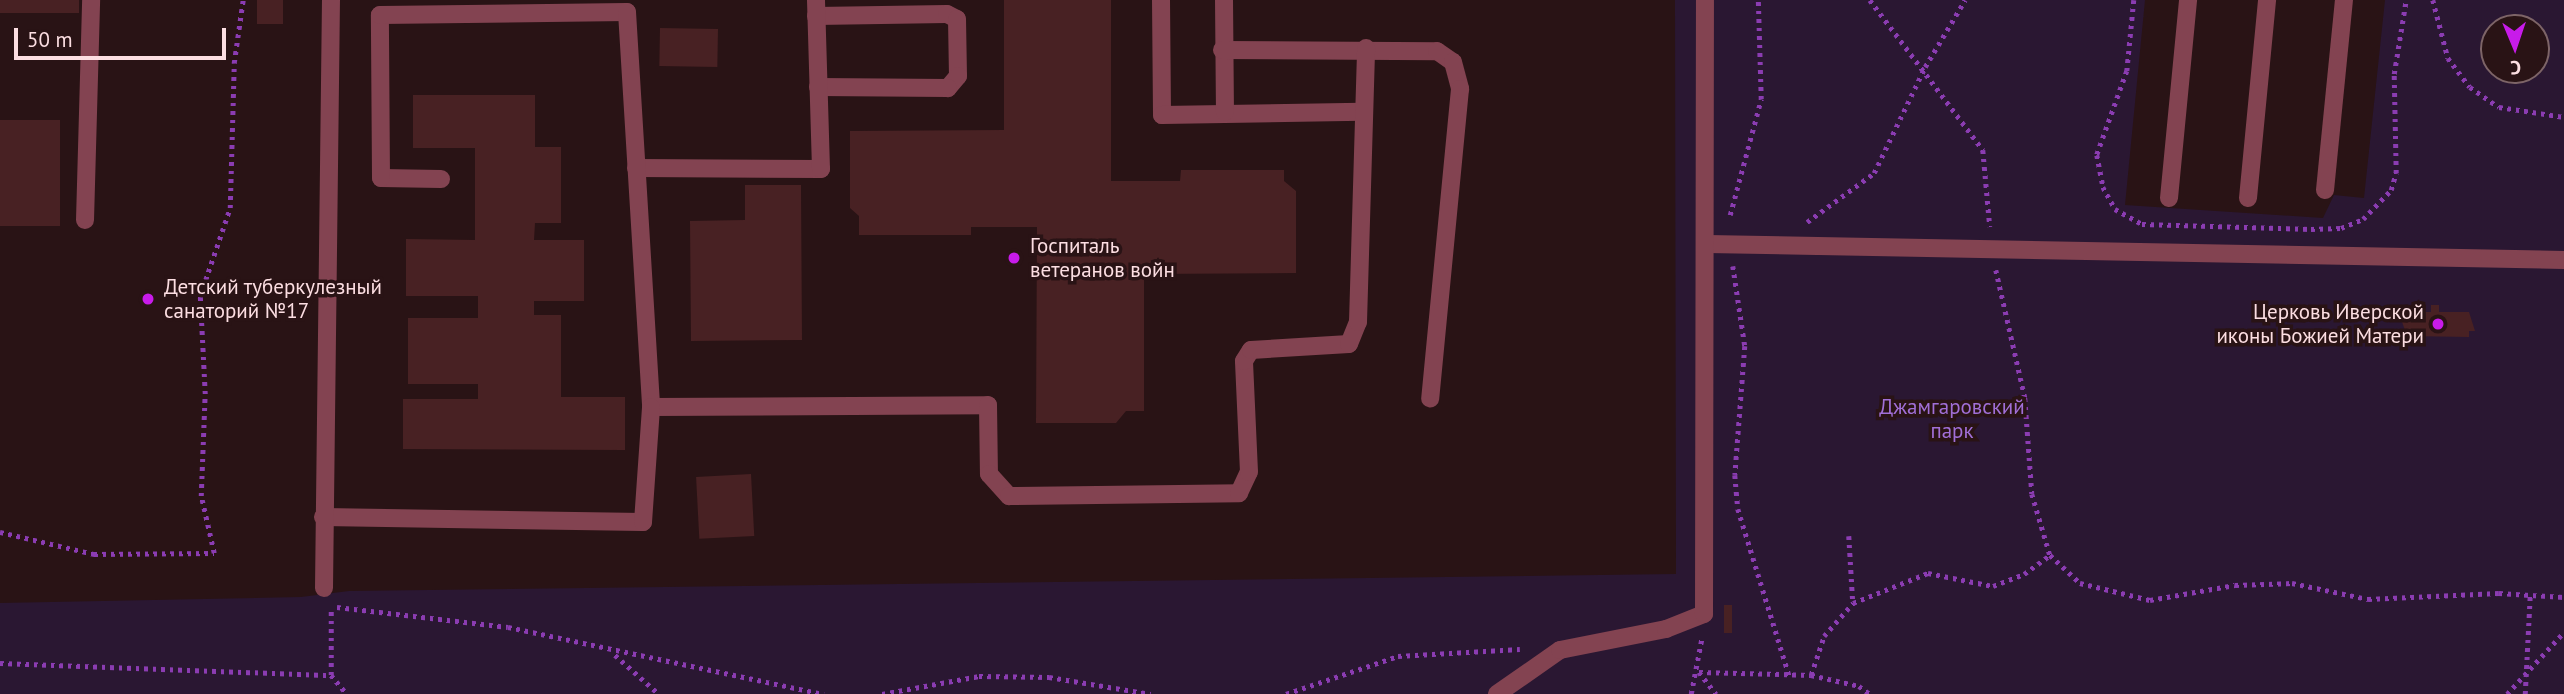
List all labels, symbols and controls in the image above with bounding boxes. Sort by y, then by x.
scale bar [18,14,229,58]
north arrow [2480,14,2550,84]
text: 50 m [27,26,73,53]
text: С [2510,56,2521,80]
place label: Госпиталь ветеранов войн [1030,233,1175,283]
marker: Госпиталь ветеранов войн [1004,248,1024,268]
place label: Детский туберкулезный санаторий №17 [164,274,382,324]
marker: Детский туберкулезный санаторий №17 [138,289,158,309]
place label: Церковь Иверской иконы Божией Матери [2216,299,2424,349]
marker: Церковь Иверской иконы Божией Матери [2430,316,2446,332]
park label: Джамгаровский парк [1879,394,2025,444]

